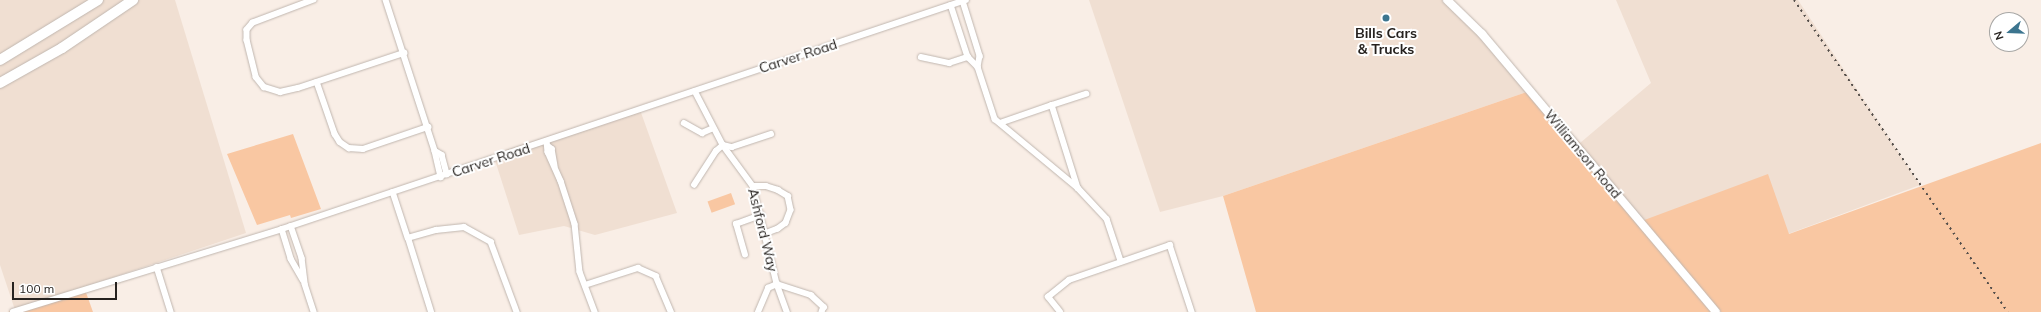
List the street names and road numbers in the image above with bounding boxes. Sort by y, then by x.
street label: Carver Road [757,35,839,77]
street label: Williamson Road [1541,106,1625,202]
street label: Carver Road [450,139,532,181]
street label: Ashford Way [745,187,781,273]

